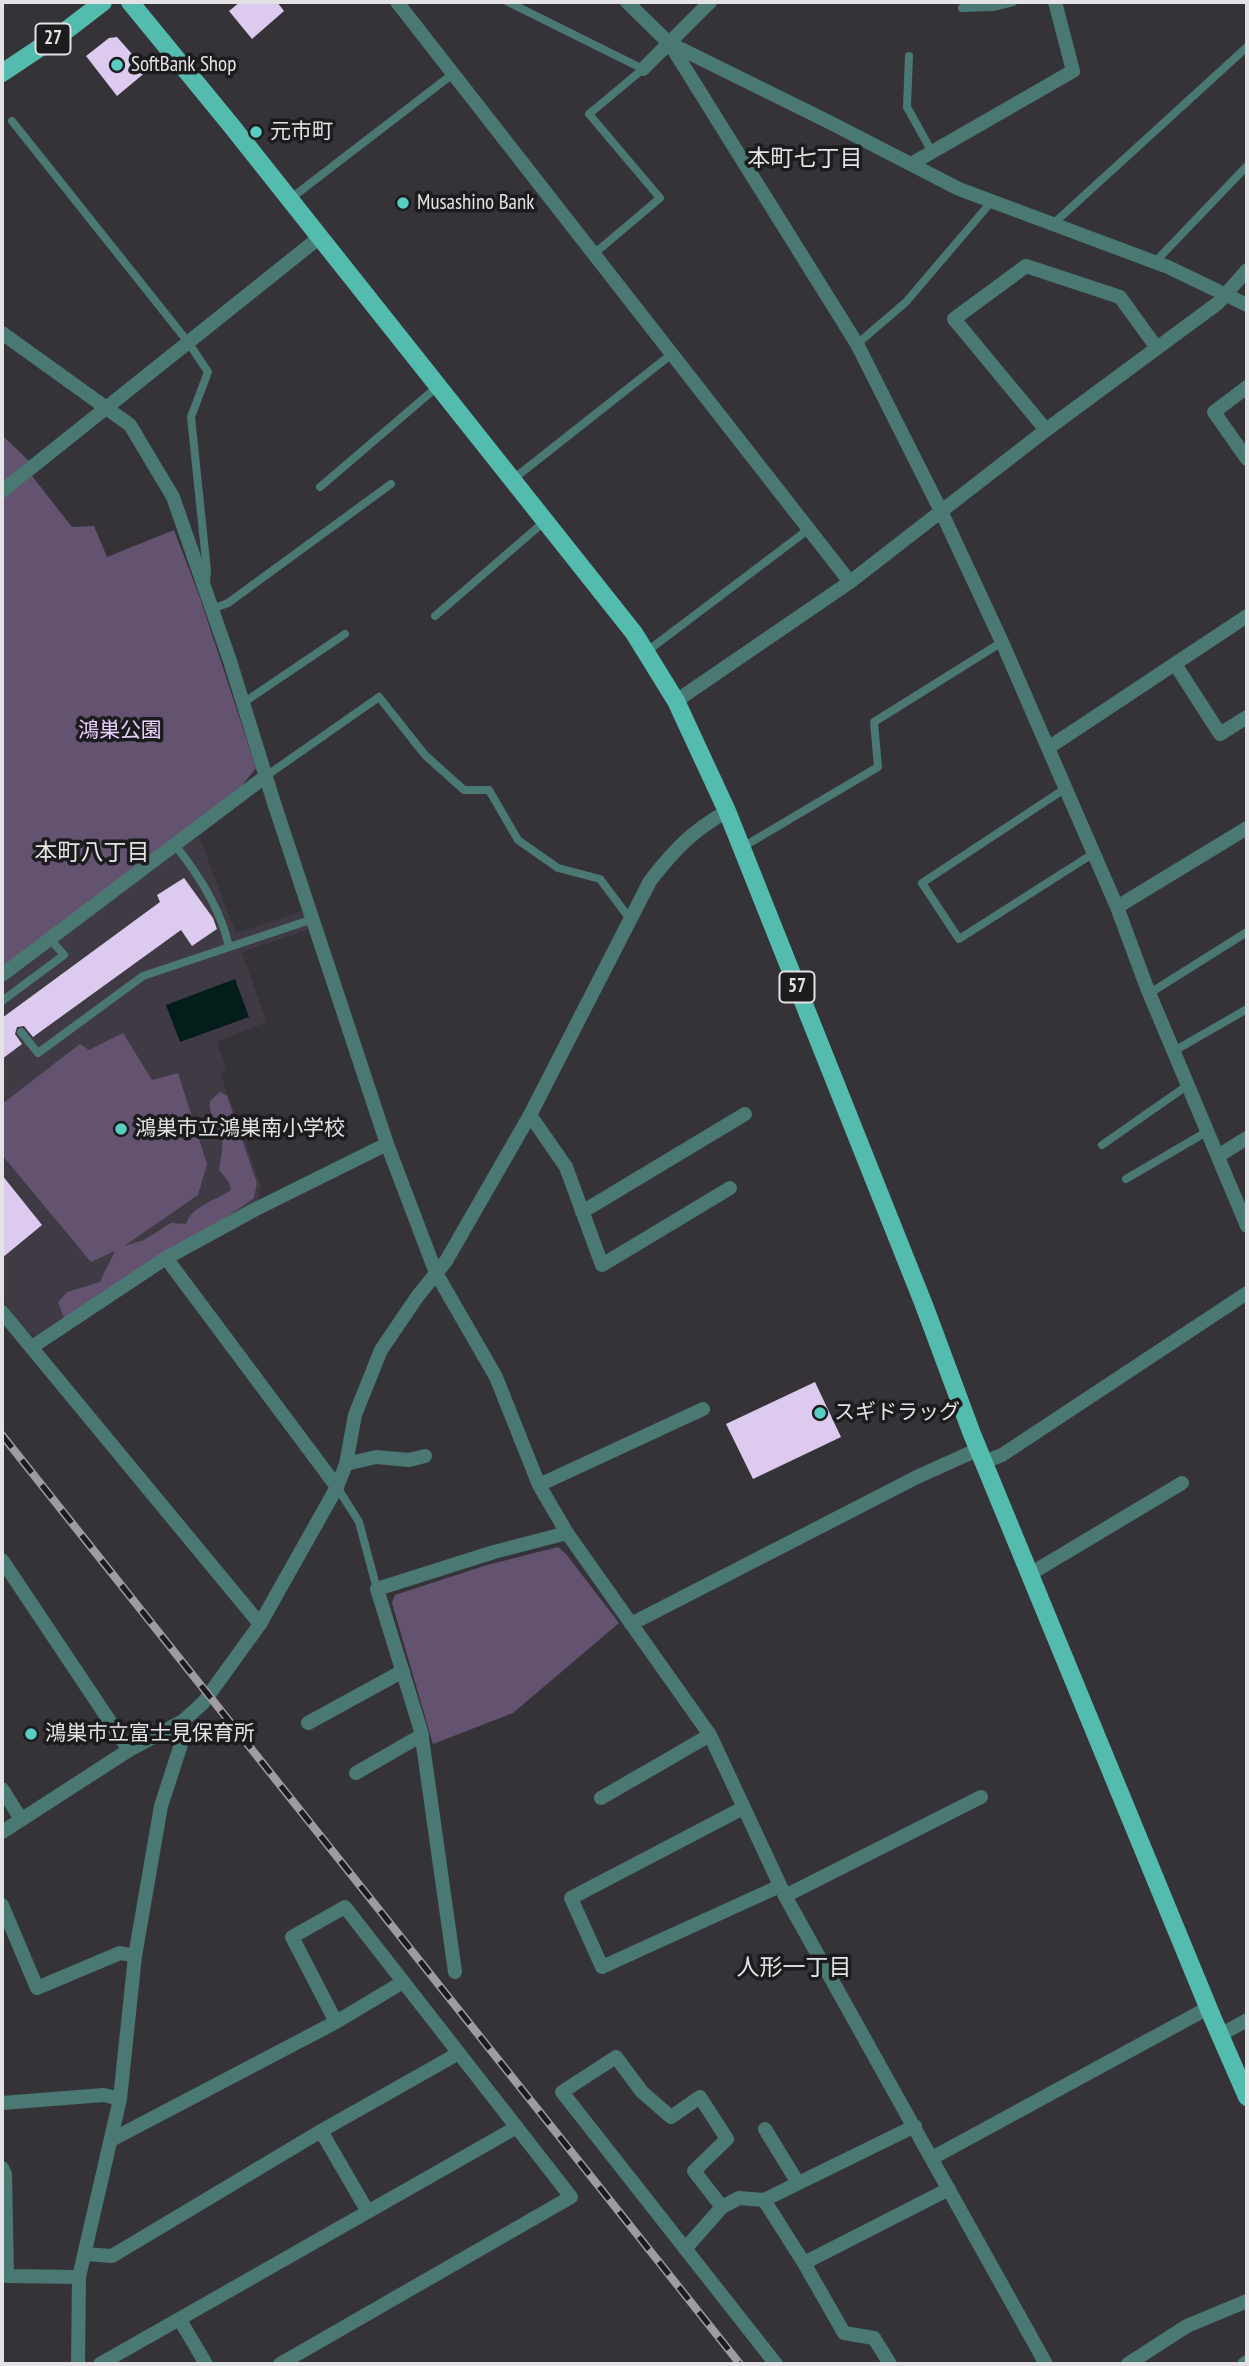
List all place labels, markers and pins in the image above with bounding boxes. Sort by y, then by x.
place label: SoftBank Shop [131,52,236,78]
marker: SoftBank Shop [109,57,125,73]
place label: 元市町 [270,119,333,145]
marker: 元市町 [248,124,264,140]
place label: Musashino Bank [417,190,534,216]
marker: Musashino Bank [395,195,411,211]
place label: 鴻巣市立鴻巣南小学校 [135,1116,345,1142]
marker: 鴻巣市立鴻巣南小学校 [113,1121,129,1137]
place label: スギドラッグ [834,1400,960,1426]
marker: スギドラッグ [812,1405,828,1421]
place label: 鴻巣市立富士見保育所 [45,1721,255,1747]
marker: 鴻巣市立富士見保育所 [23,1726,39,1742]

